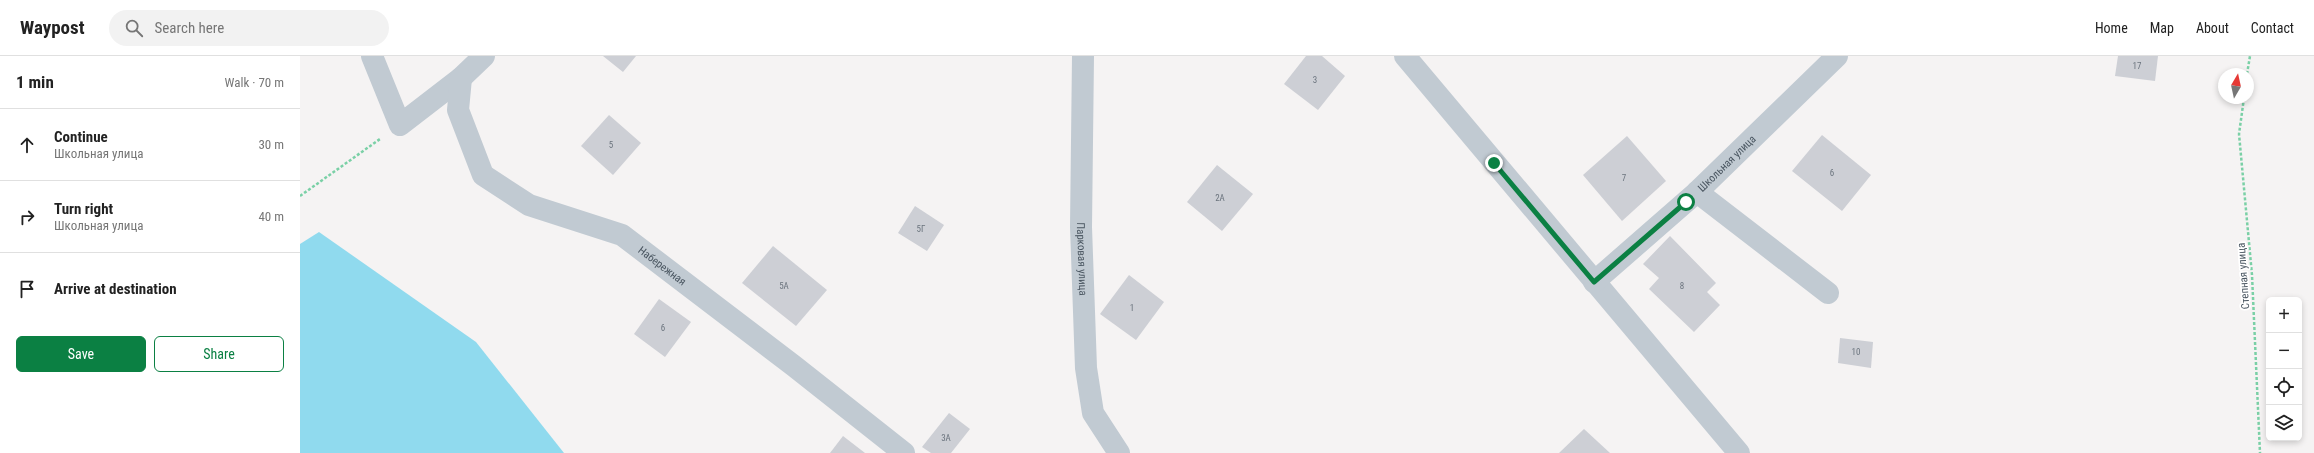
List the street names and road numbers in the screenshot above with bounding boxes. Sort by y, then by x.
street label: Школьная улица [1695,133,1759,195]
street label: Парковая улица [1074,222,1089,296]
street label: Степная улица [2235,242,2252,310]
street label: Набережная [635,244,688,288]

